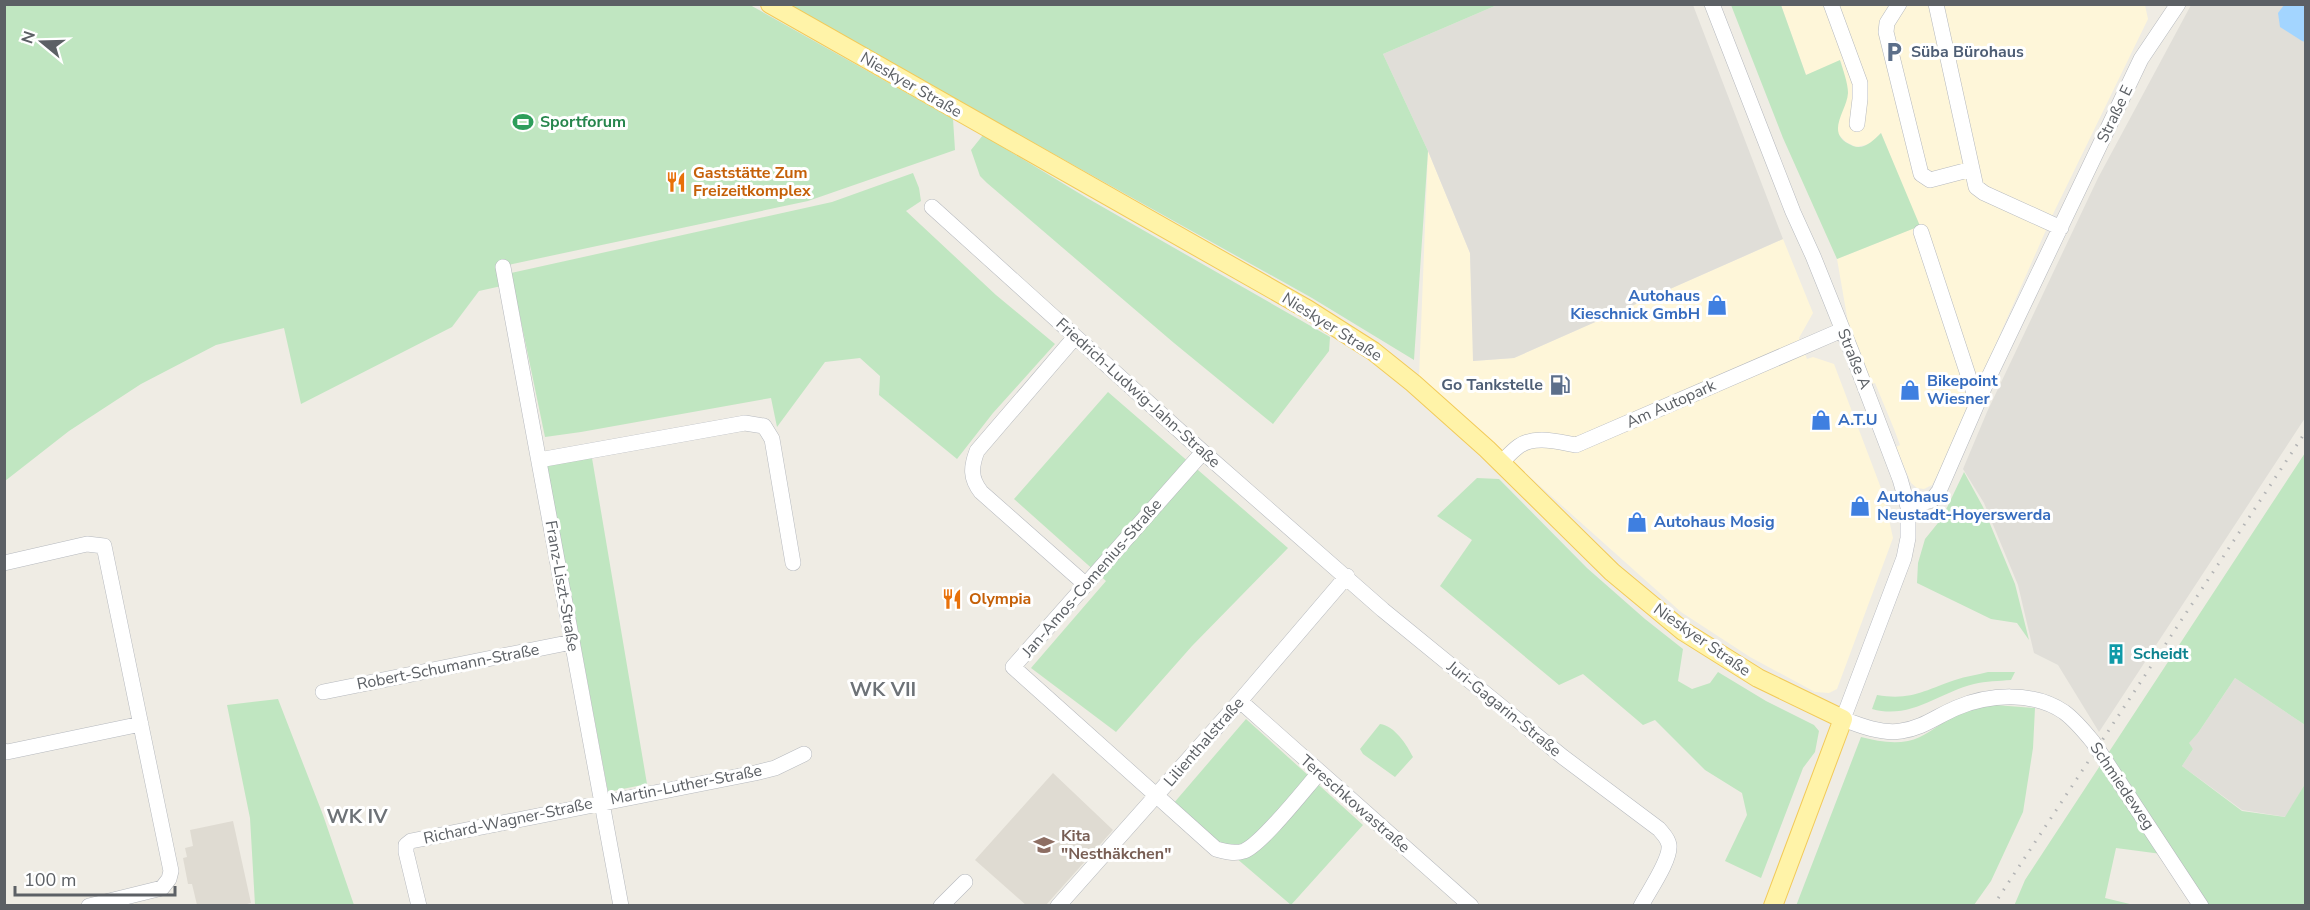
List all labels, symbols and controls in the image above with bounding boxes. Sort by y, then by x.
north arrow [12,12,72,72]
text: N [16,28,41,47]
parking icon: Süba Bürohaus [1882,40,1906,64]
place label: Süba Bürohaus [1911,41,2024,63]
street label: Nieskyer Straße [856,47,966,123]
street label: Straße E [2092,82,2138,146]
sports icon: Sportforum [511,110,535,134]
place label: Sportforum [540,111,626,133]
place label: Gaststätte Zum Freizeitkomplex [693,162,811,202]
restaurant icon: Gaststätte Zum Freizeitkomplex [664,170,688,194]
place label: Autohaus Kieschnick GmbH [1570,285,1700,325]
street label: Nieskyer Straße [1278,288,1386,366]
shop icon: Autohaus Kieschnick GmbH [1705,293,1729,317]
street label: Friedrich-Ludwig-Jahn-Straße [1051,313,1225,473]
street label: Straße A [1832,325,1876,393]
place label: Bikepoint Wiesner [1927,370,1998,410]
fuel station icon: Go Tankstelle [1548,373,1572,397]
place label: Go Tankstelle [1441,374,1543,396]
street label: Am Autopark [1623,374,1720,434]
shop icon: Bikepoint Wiesner [1898,378,1922,402]
shop icon: A.T.U [1809,408,1833,432]
place label: A.T.U [1838,409,1878,431]
place label: Autohaus Neustadt-Hoyerswerda [1877,486,2051,526]
street label: Jan-Amos-Comenius-Straße [1016,494,1167,663]
shop icon: Autohaus Neustadt-Hoyerswerda [1848,494,1872,518]
shop icon: Autohaus Mosig [1625,510,1649,534]
place label: Autohaus Mosig [1654,511,1775,533]
street label: Franz-Liszt-Straße [540,519,584,653]
restaurant icon: Olympia [940,587,964,611]
place label: Olympia [969,588,1031,610]
street label: Nieskyer Straße [1649,598,1755,682]
street label: Robert-Schumann-Straße [355,639,541,695]
building icon: Scheidt [2104,642,2128,666]
place label: Scheidt [2133,643,2189,665]
street label: Juri-Gagarin-Straße [1441,655,1566,762]
district label: WK VII [850,676,916,703]
street label: Lilienthalstraße [1159,693,1249,791]
street label: Schmiedeweg [2085,738,2159,834]
street label: Tereschkowastraße [1295,750,1415,858]
street label: Martin-Luther-Straße [608,760,764,810]
street label: Richard-Wagner-Straße [421,792,595,850]
district label: WK IV [327,803,388,830]
place label: Kita "Nesthäkchen" [1061,825,1171,865]
school or university icon: Kita "Nesthäkchen" [1032,833,1056,857]
scale bar [15,859,176,897]
text: 100 m [24,868,76,892]

